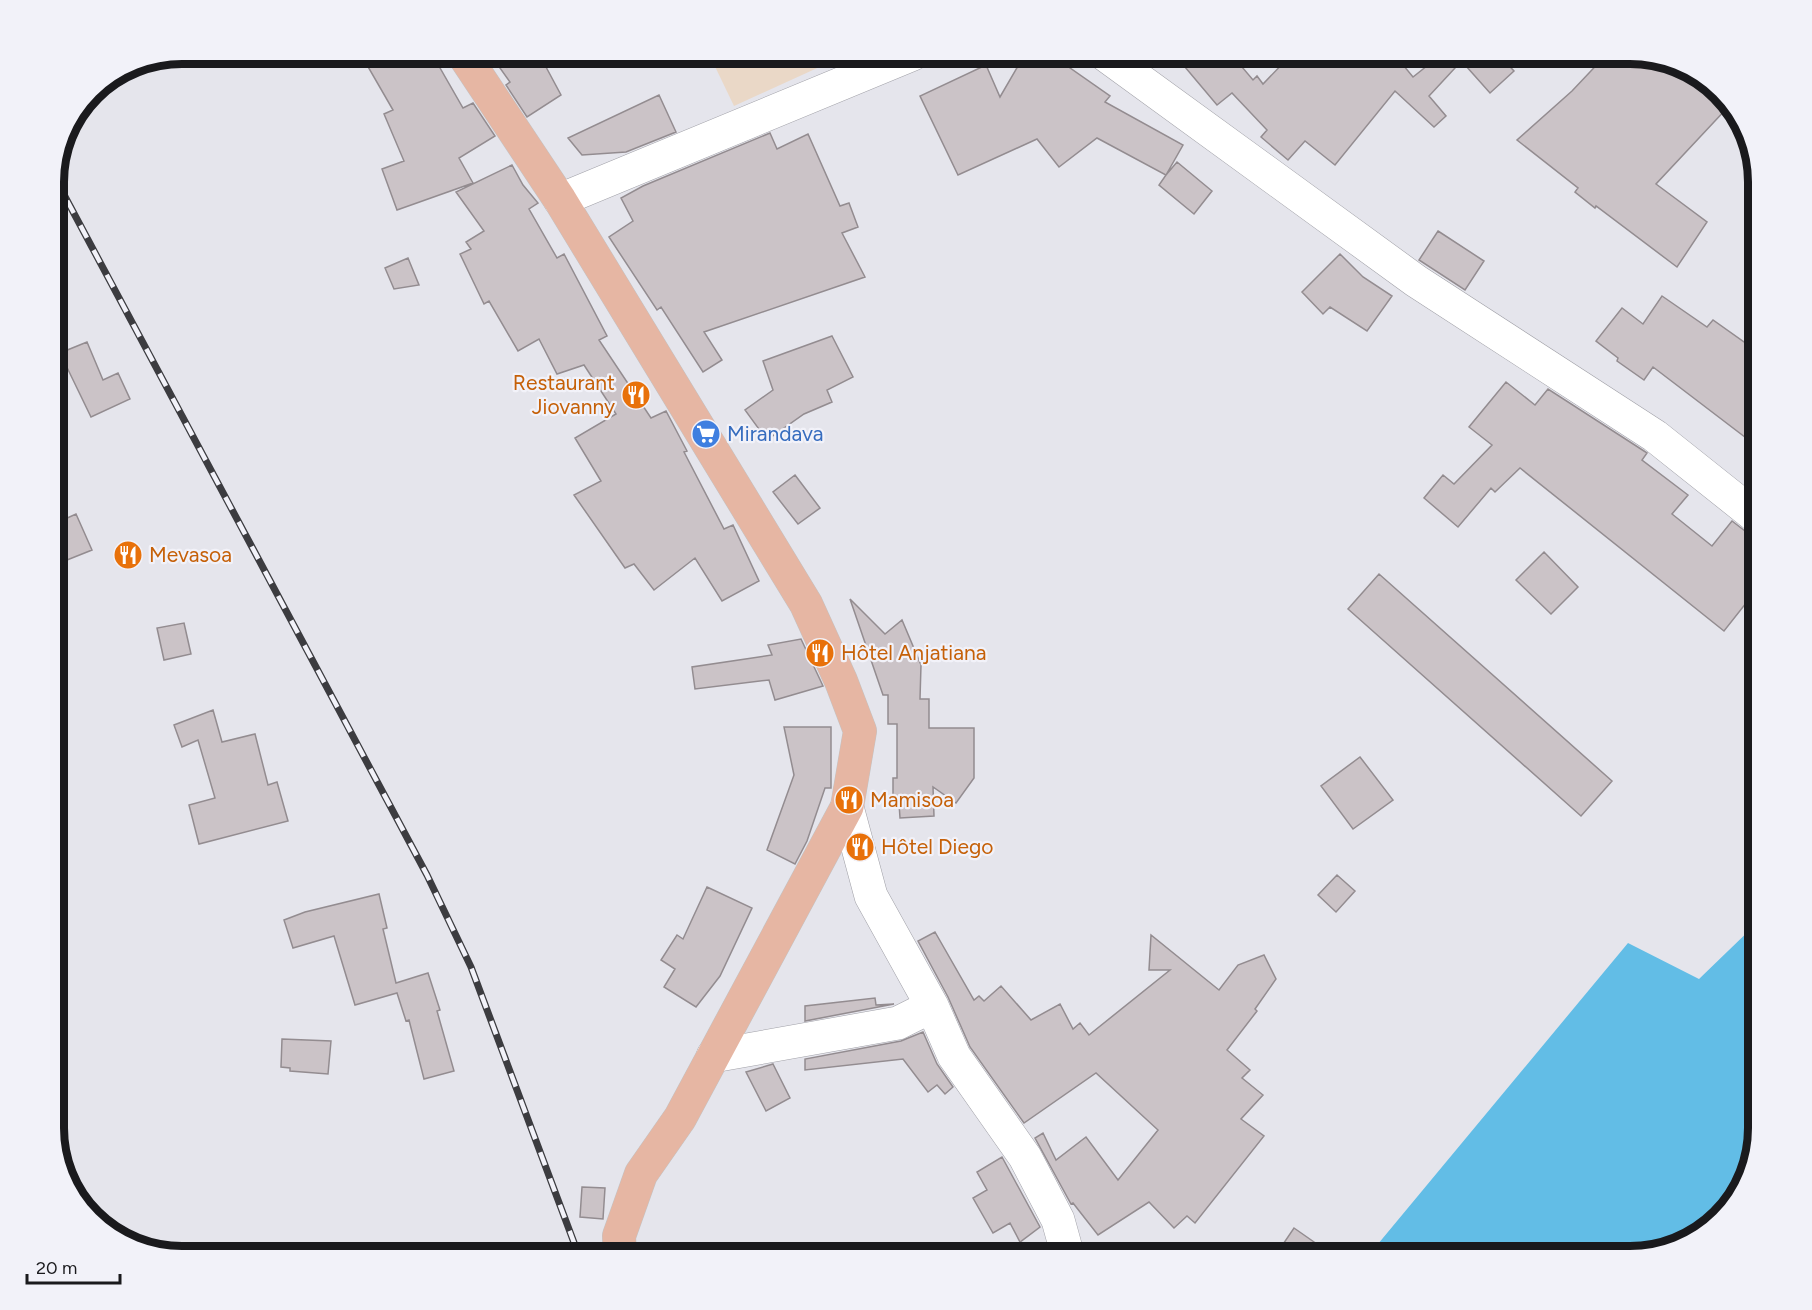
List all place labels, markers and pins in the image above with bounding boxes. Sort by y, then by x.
place label: Restaurant Jiovanny [513,370,615,419]
restaurant icon: Restaurant Jiovanny [620,379,652,411]
supermarket icon: Mirandava [690,418,722,450]
place label: Mirandava [727,421,823,446]
restaurant icon: Mevasoa [112,539,144,571]
place label: Mevasoa [149,542,232,567]
restaurant icon: Hôtel Anjatiana [804,637,836,669]
place label: Hôtel Anjatiana [841,640,986,665]
restaurant icon: Mamisoa [833,784,865,816]
place label: Mamisoa [870,787,954,812]
restaurant icon: Hôtel Diego [844,831,876,863]
place label: Hôtel Diego [881,834,993,859]

